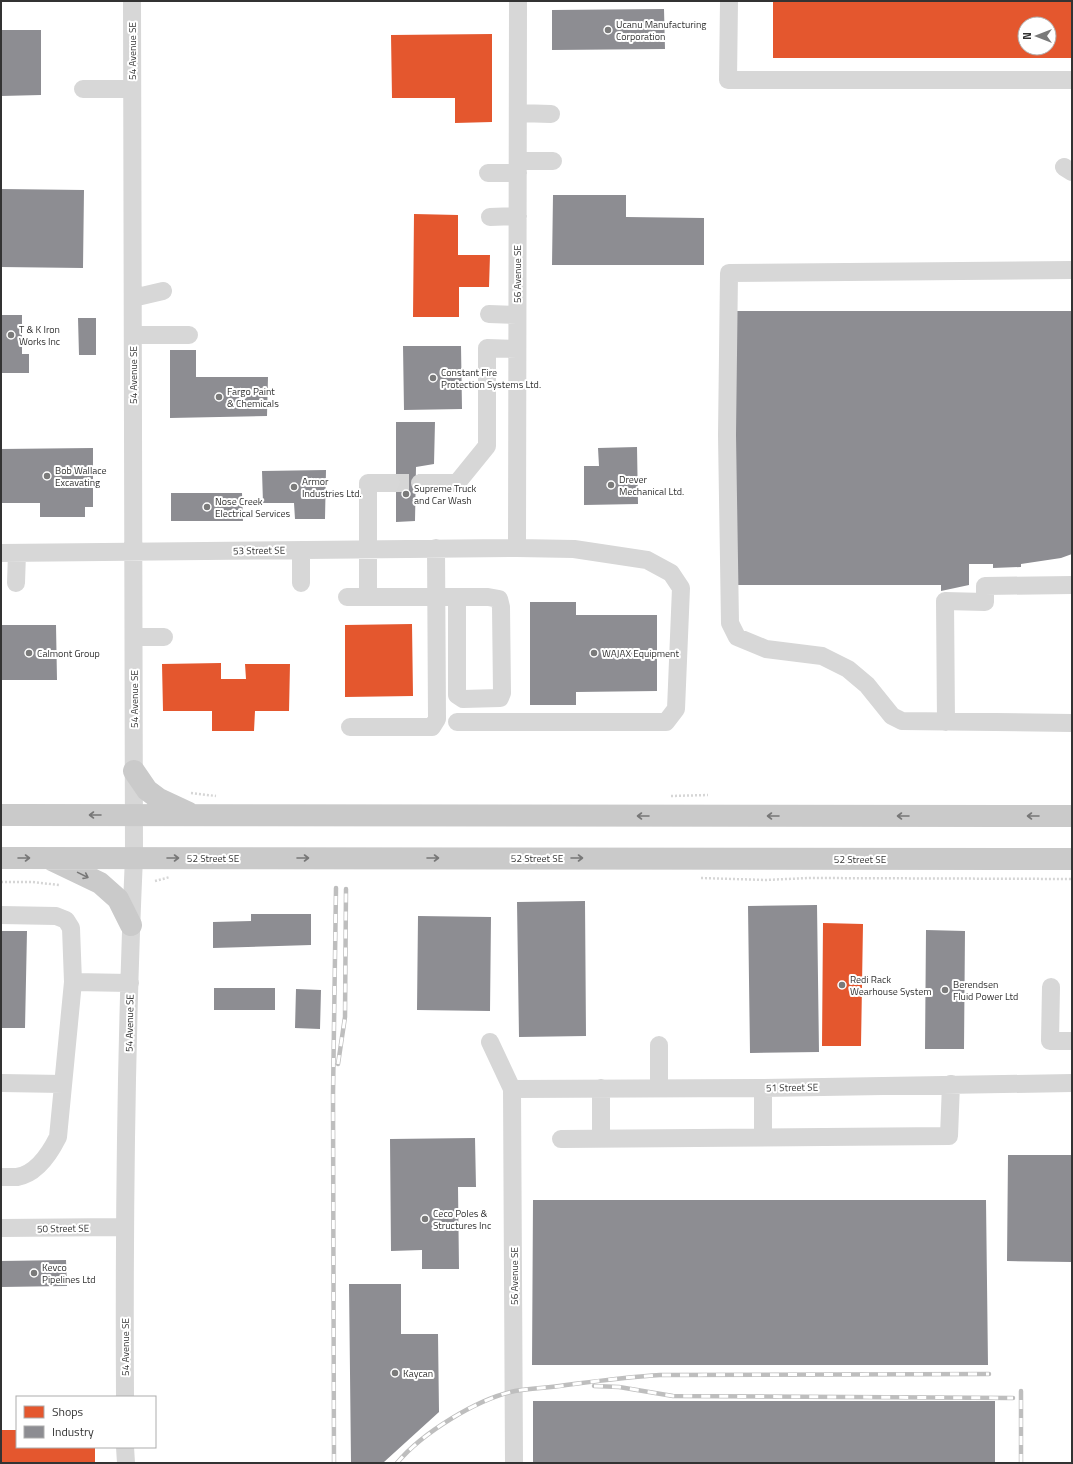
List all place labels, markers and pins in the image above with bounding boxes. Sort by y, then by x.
place label: Ucanu Manufacturing Corporation [616,17,706,44]
marker: Ucanu Manufacturing Corporation [603,25,613,35]
place label: T & K Iron Works Inc [19,322,60,349]
marker: T & K Iron Works Inc [6,330,16,340]
place label: Constant Fire Protection Systems Ltd. [441,365,541,392]
marker: Constant Fire Protection Systems Ltd. [428,373,438,383]
place label: Fargo Paint & Chemicals [227,384,279,411]
marker: Fargo Paint & Chemicals [214,392,224,402]
place label: Bob Wallace Excavating [55,463,107,490]
marker: Bob Wallace Excavating [42,471,52,481]
place label: Drever Mechanical Ltd. [619,472,684,499]
place label: Armor Industries Ltd. [302,474,362,501]
marker: Drever Mechanical Ltd. [606,480,616,490]
place label: Supreme Truck and Car Wash [414,481,477,508]
marker: Armor Industries Ltd. [289,482,299,492]
marker: Supreme Truck and Car Wash [401,489,411,499]
place label: Nose Creek Electrical Services [215,494,291,521]
marker: Nose Creek Electrical Services [202,502,212,512]
place label: Calmont Group [37,646,100,661]
place label: WAJAX Equipment [602,646,679,661]
marker: Calmont Group [24,648,34,658]
marker: WAJAX Equipment [589,648,599,658]
place label: Redi Rack Wearhouse System [850,972,932,999]
place label: Berendsen Fluid Power Ltd [953,977,1018,1004]
marker: Redi Rack Wearhouse System [837,980,847,990]
marker: Berendsen Fluid Power Ltd [940,985,950,995]
place label: Ceco Poles & Structures Inc [433,1206,491,1233]
marker: Ceco Poles & Structures Inc [420,1214,430,1224]
place label: Kevco Pipelines Ltd [42,1260,96,1287]
marker: Kevco Pipelines Ltd [29,1268,39,1278]
place label: Kaycan [403,1366,433,1381]
marker: Kaycan [390,1368,400,1378]

